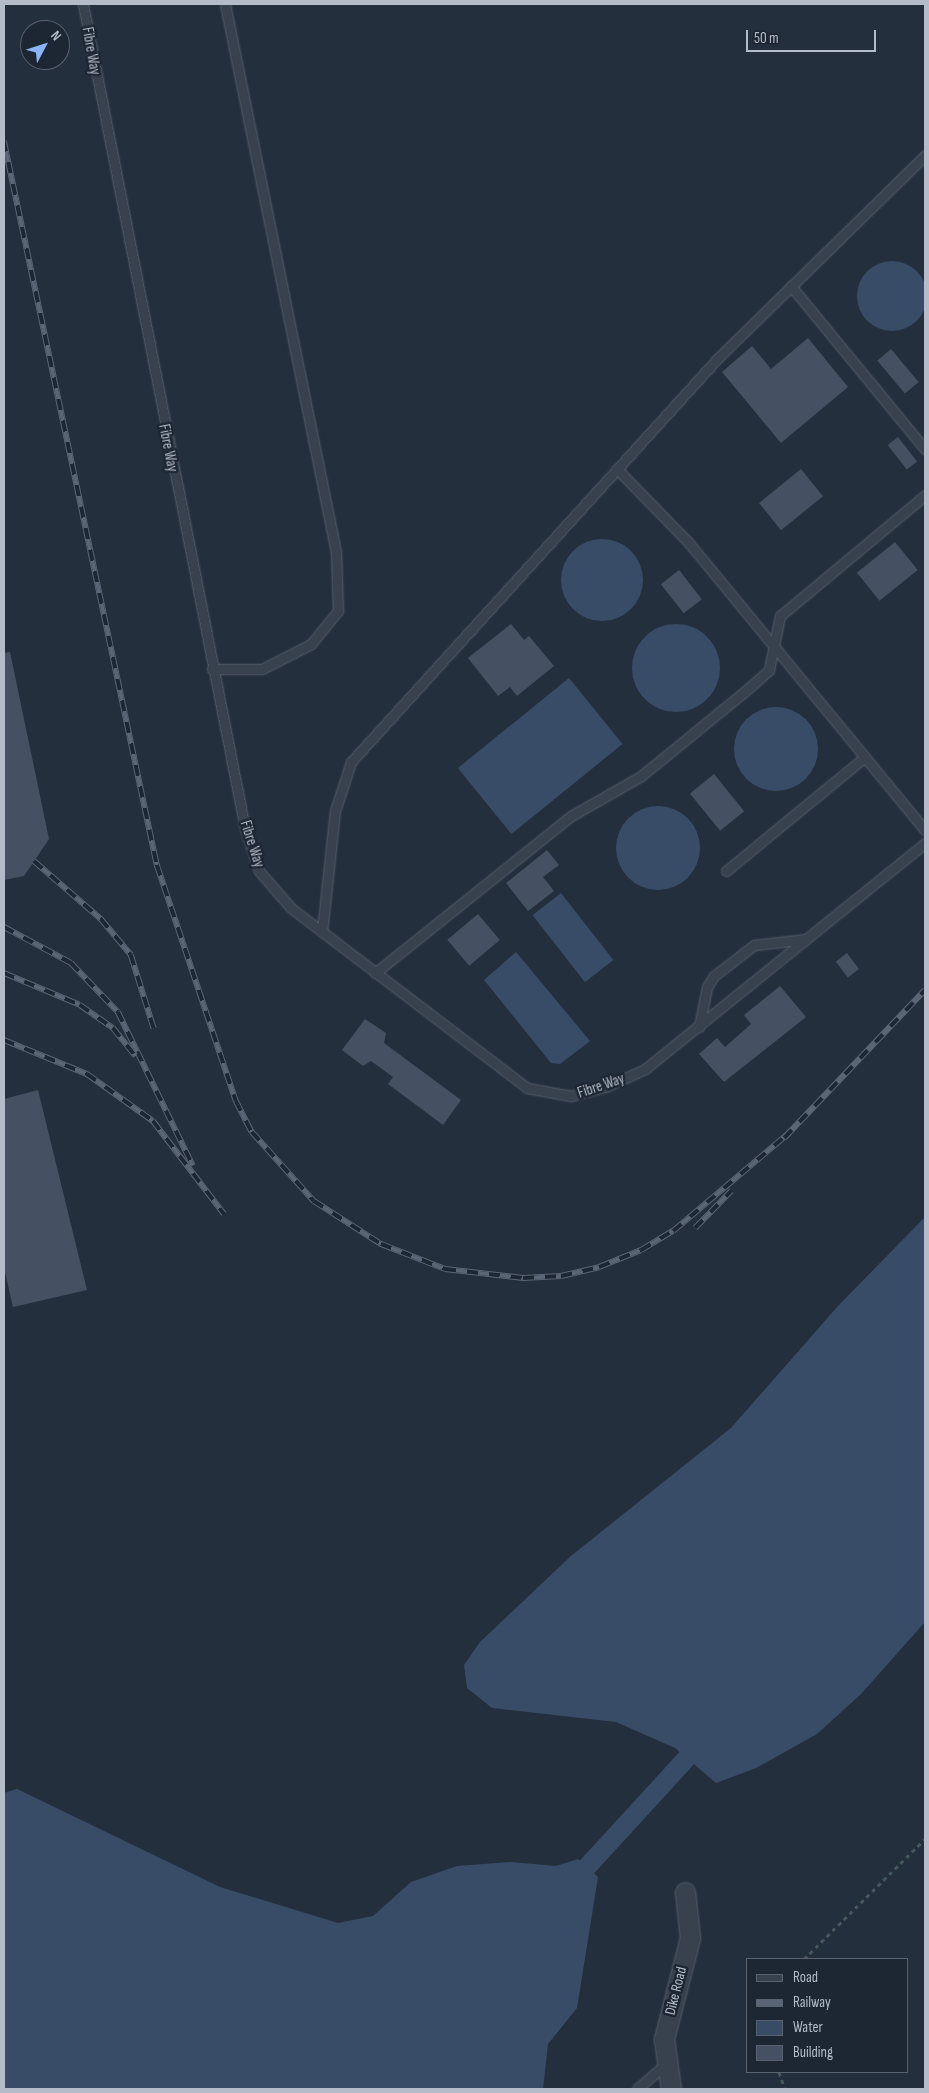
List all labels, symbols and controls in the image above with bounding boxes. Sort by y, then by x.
north arrow [20,20,70,70]
scale bar [749,20,879,52]
street label: Fibre Way [78,26,104,76]
text: N [47,27,65,44]
text: 50 m [754,29,779,48]
street label: Fibre Way [155,423,181,473]
street label: Fibre Way [236,818,268,870]
street label: Fibre Way [575,1070,627,1102]
legend [746,1958,909,2073]
street label: Dike Road [661,1965,691,2017]
text: Road [793,1968,818,1987]
text: Railway [793,1993,831,2012]
text: Water [793,2018,823,2037]
text: Building [793,2043,833,2062]

